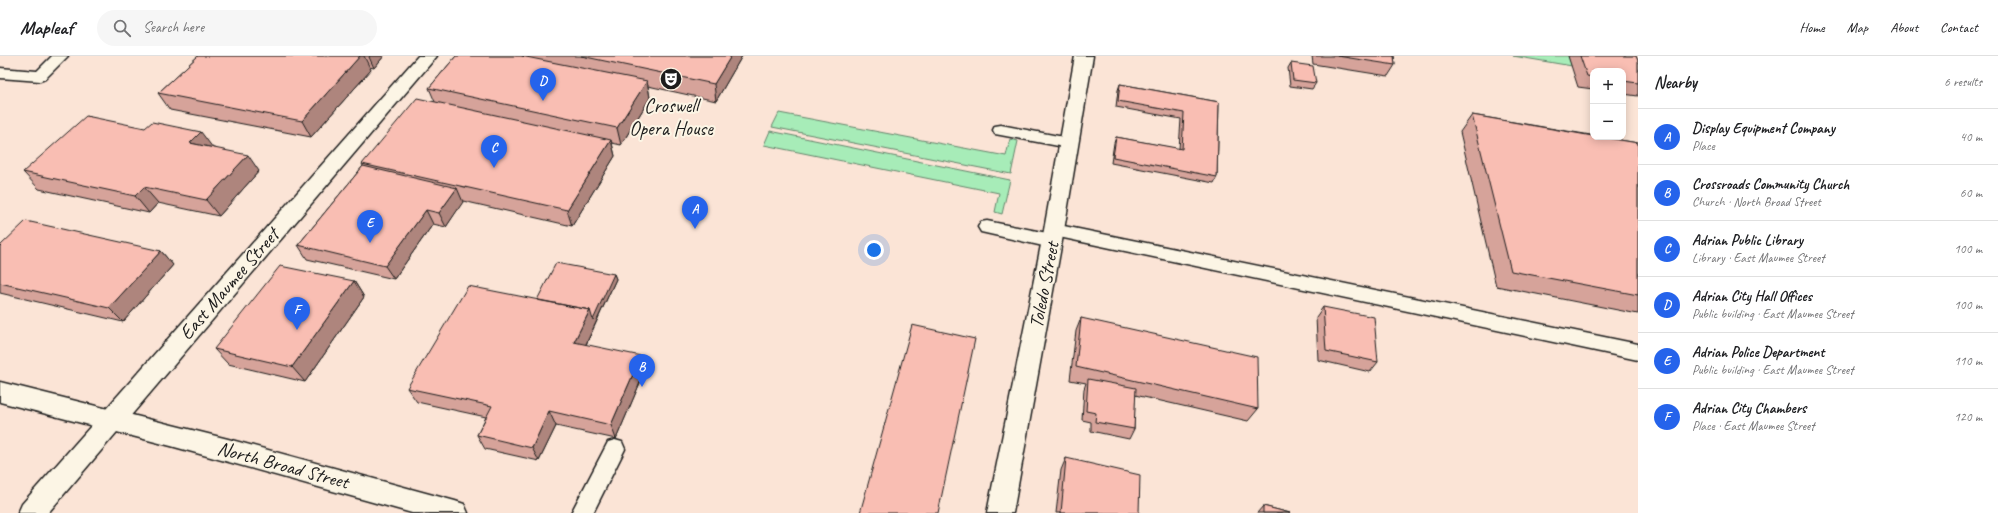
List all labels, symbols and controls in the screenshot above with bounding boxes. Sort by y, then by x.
search box [97,10,377,46]
text: Mapleaf [20,16,73,40]
icon: search [111,17,133,39]
text: Search here [143,18,204,37]
text: Home [1799,19,1825,36]
text: Map [1847,19,1868,36]
text: About [1890,19,1918,36]
text: Contact [1940,19,1978,36]
theatre icon: Croswell Opera House [658,66,684,92]
pin: D [530,68,556,101]
map controls [1590,68,1626,140]
button: + [1590,68,1626,104]
text: Nearby [1654,72,1697,93]
text: 6 results [1944,74,1982,90]
place label: Croswell Opera House [629,93,714,141]
button: − [1590,104,1626,140]
text: Display Equipment Company [1692,119,1835,138]
text: A [1664,129,1670,145]
text: 40 m [1960,129,1982,145]
pin: C [481,135,507,168]
text: Place [1692,138,1715,154]
text: Crossroads Community Church [1692,175,1849,194]
text: B [1664,185,1670,201]
text: 60 m [1960,185,1982,201]
text: Church · North Broad Street [1692,194,1821,210]
pin: A [682,196,708,229]
pin: E [357,210,383,243]
street label: East Maumee Street [174,220,287,345]
text: Adrian Public Library [1692,231,1803,250]
street label: Toledo Street [1023,237,1065,330]
your location [864,240,884,260]
text: C [1664,241,1670,257]
text: 100 m [1954,241,1982,257]
text: Library · East Maumee Street [1692,250,1825,266]
text: Adrian City Hall Offices [1692,287,1812,306]
pin: F [284,297,310,330]
text: D [1663,297,1671,313]
text: 100 m [1954,297,1982,313]
text: Public building · East Maumee Street [1692,306,1853,322]
text: Adrian Police Department [1692,343,1824,362]
text: E [1664,353,1670,369]
text: 110 m [1954,353,1982,369]
pin: B [629,354,655,387]
text: Public building · East Maumee Street [1692,362,1853,378]
text: Adrian City Chambers [1692,399,1806,418]
text: F [1664,409,1670,425]
text: 120 m [1954,409,1982,425]
text: Place · East Maumee Street [1692,418,1815,434]
street label: North Broad Street [215,435,354,495]

